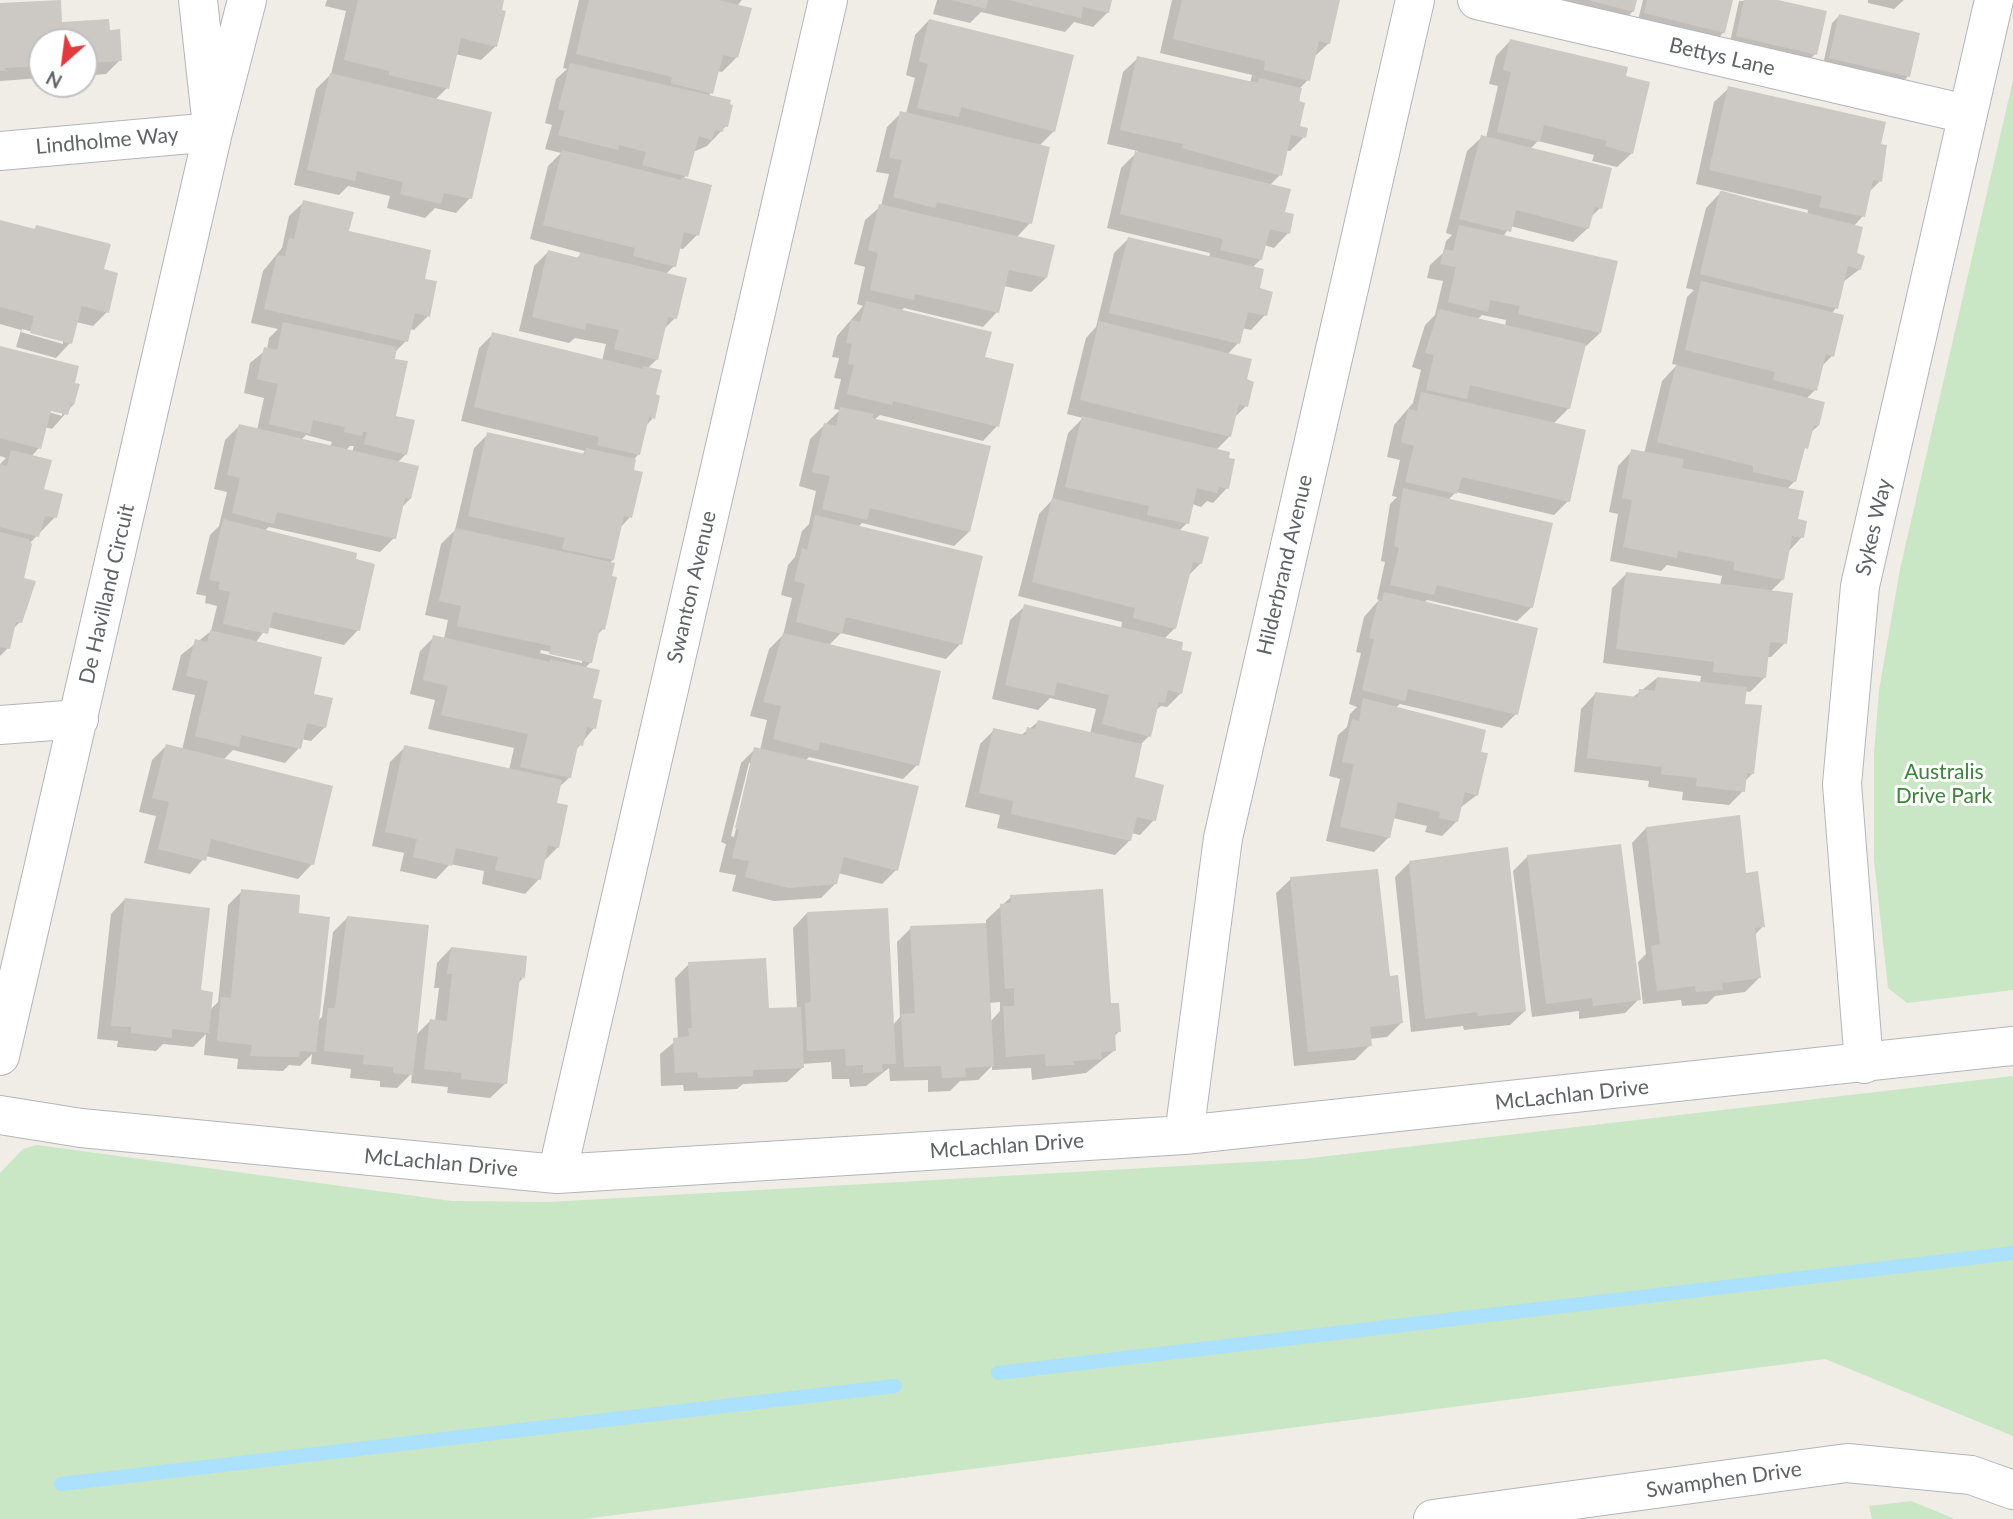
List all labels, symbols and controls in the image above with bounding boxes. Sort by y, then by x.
north arrow [28,28,98,98]
street label: Bettys Lane [1667,33,1777,81]
text: N [42,67,66,94]
street label: Lindholme Way [35,122,179,160]
street label: Hilderbrand Avenue [1252,472,1318,658]
street label: Sykes Way [1851,476,1897,578]
street label: De Havilland Circuit [74,502,140,686]
street label: Swanton Avenue [662,508,722,666]
park label: Australis Drive Park [1896,759,1992,809]
street label: McLachlan Drive [1494,1074,1650,1116]
street label: McLachlan Drive [929,1128,1085,1164]
street label: McLachlan Drive [363,1144,519,1182]
street label: Swamphen Drive [1645,1457,1803,1503]

